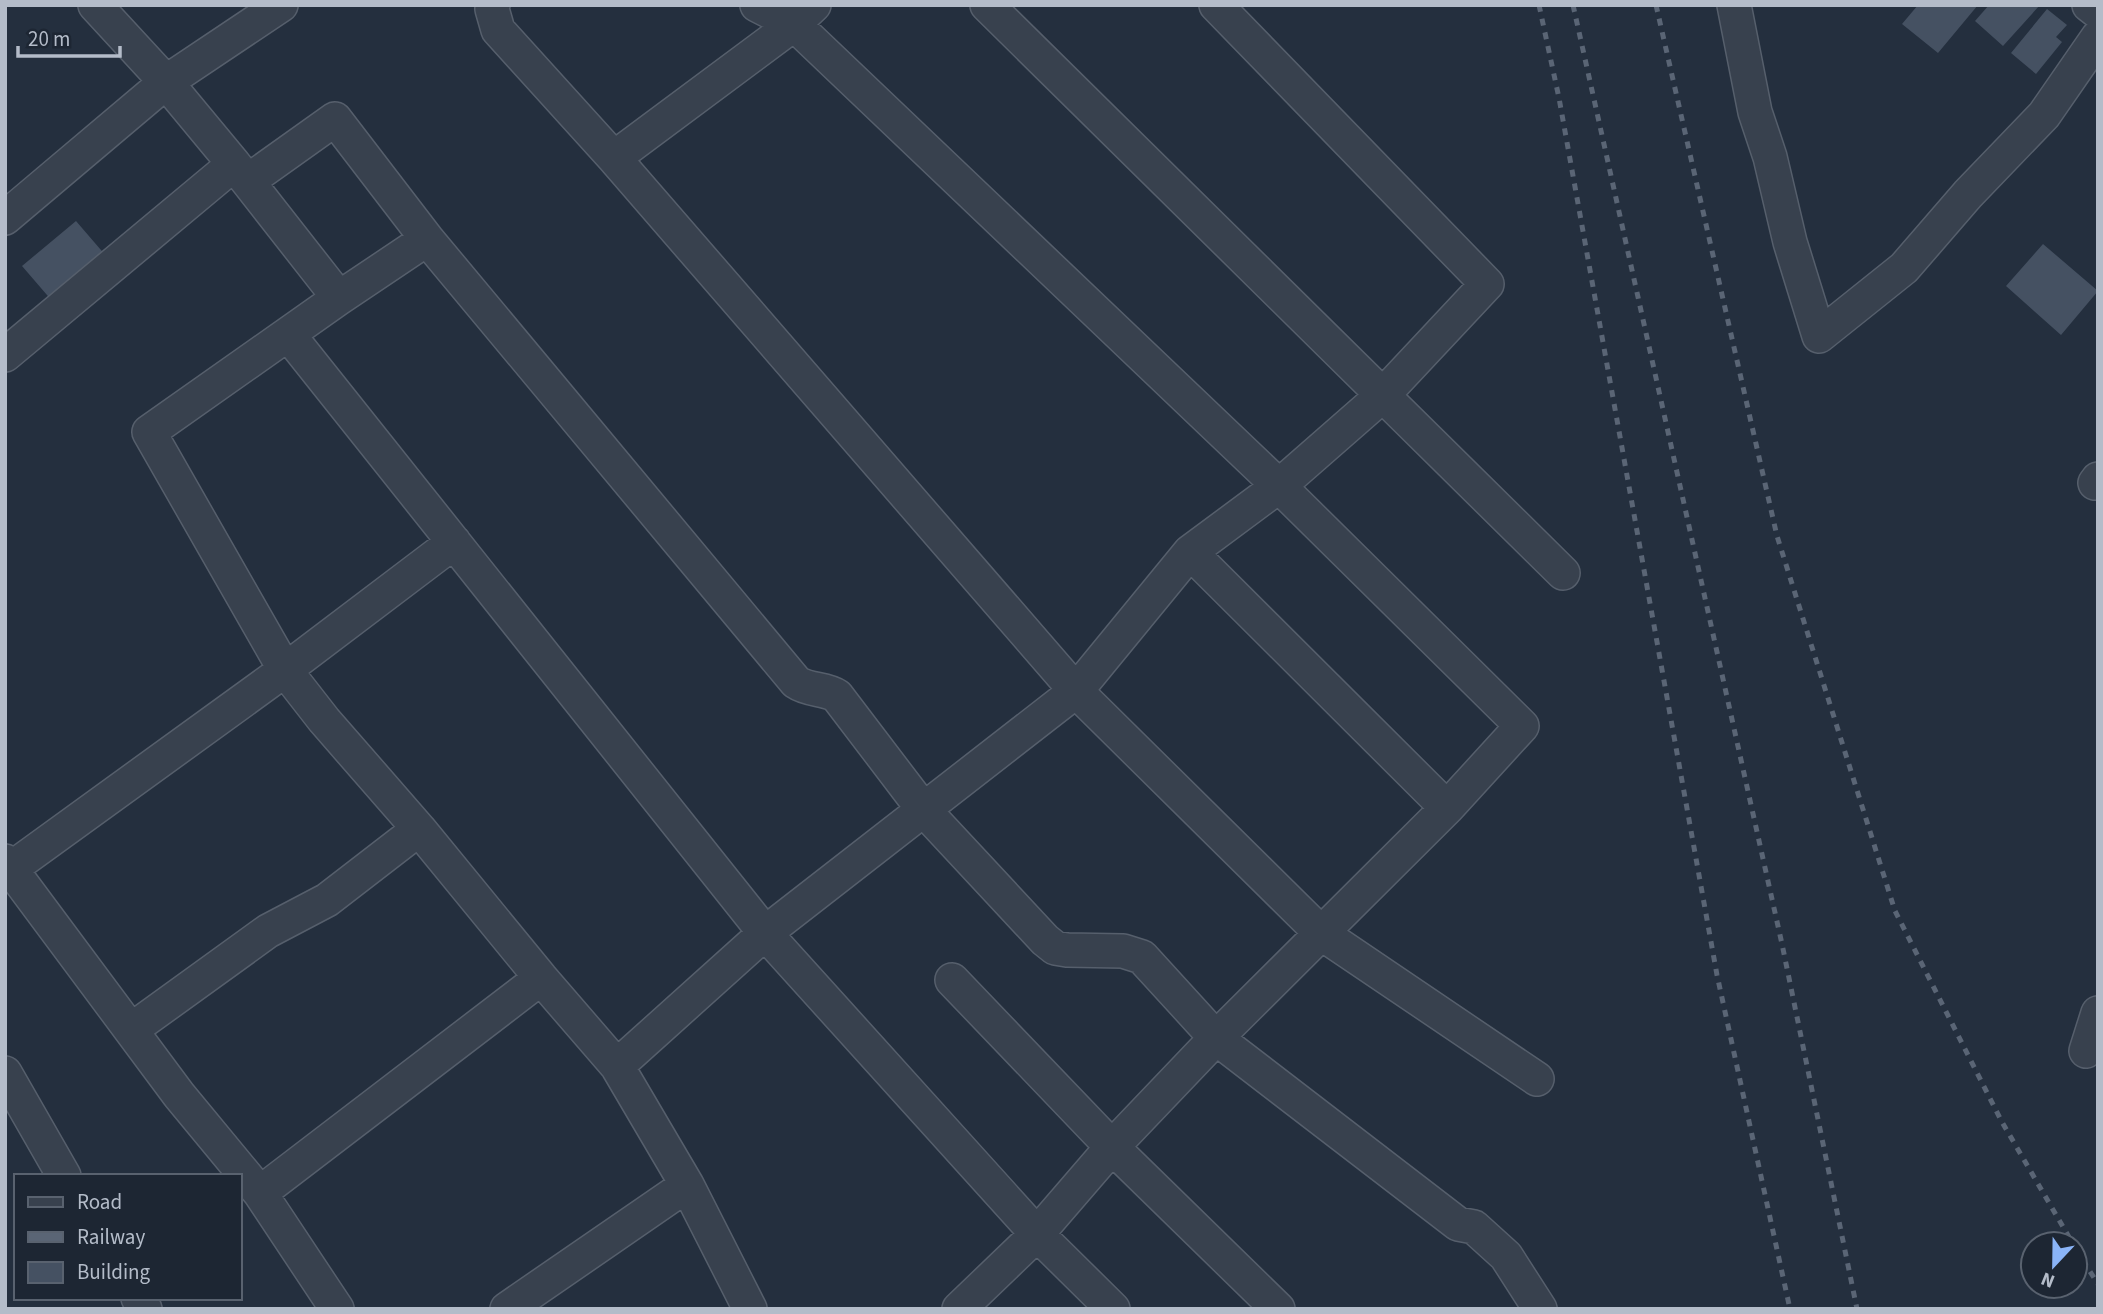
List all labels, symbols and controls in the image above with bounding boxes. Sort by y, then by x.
scale bar [18,14,119,58]
text: 20 m [28,24,70,54]
legend [14,1174,242,1300]
text: Road [77,1187,122,1217]
text: Railway [77,1222,145,1252]
north arrow [2019,1230,2089,1300]
text: Building [77,1257,151,1287]
text: N [2037,1264,2059,1294]

